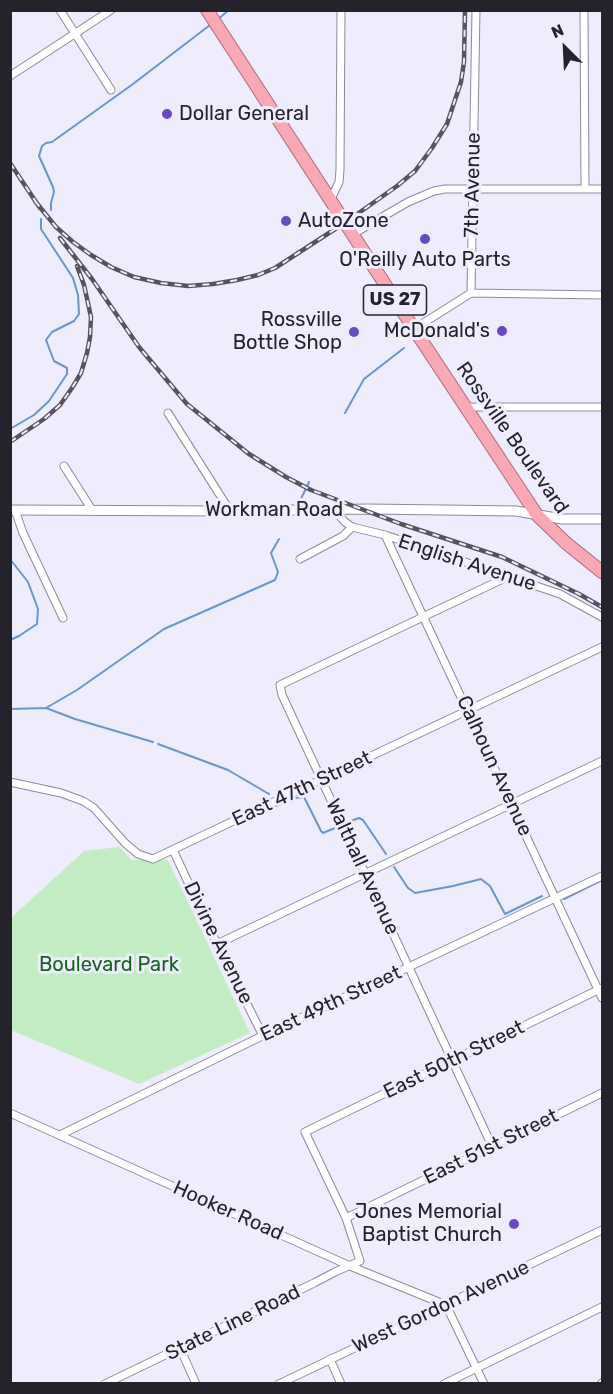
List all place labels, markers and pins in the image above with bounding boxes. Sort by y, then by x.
place label: Dollar General [179,102,309,126]
marker: Dollar General [160,107,174,121]
place label: AutoZone [298,209,389,233]
marker: AutoZone [279,214,293,228]
marker: O'Reilly Auto Parts [418,232,432,246]
place label: O'Reilly Auto Parts [339,248,511,272]
place label: Rossville Bottle Shop [233,308,342,355]
place label: McDonald's [384,319,490,343]
marker: McDonald's [495,324,509,338]
marker: Rossville Bottle Shop [347,325,361,339]
place label: Jones Memorial Baptist Church [355,1200,502,1247]
marker: Jones Memorial Baptist Church [507,1217,521,1231]

